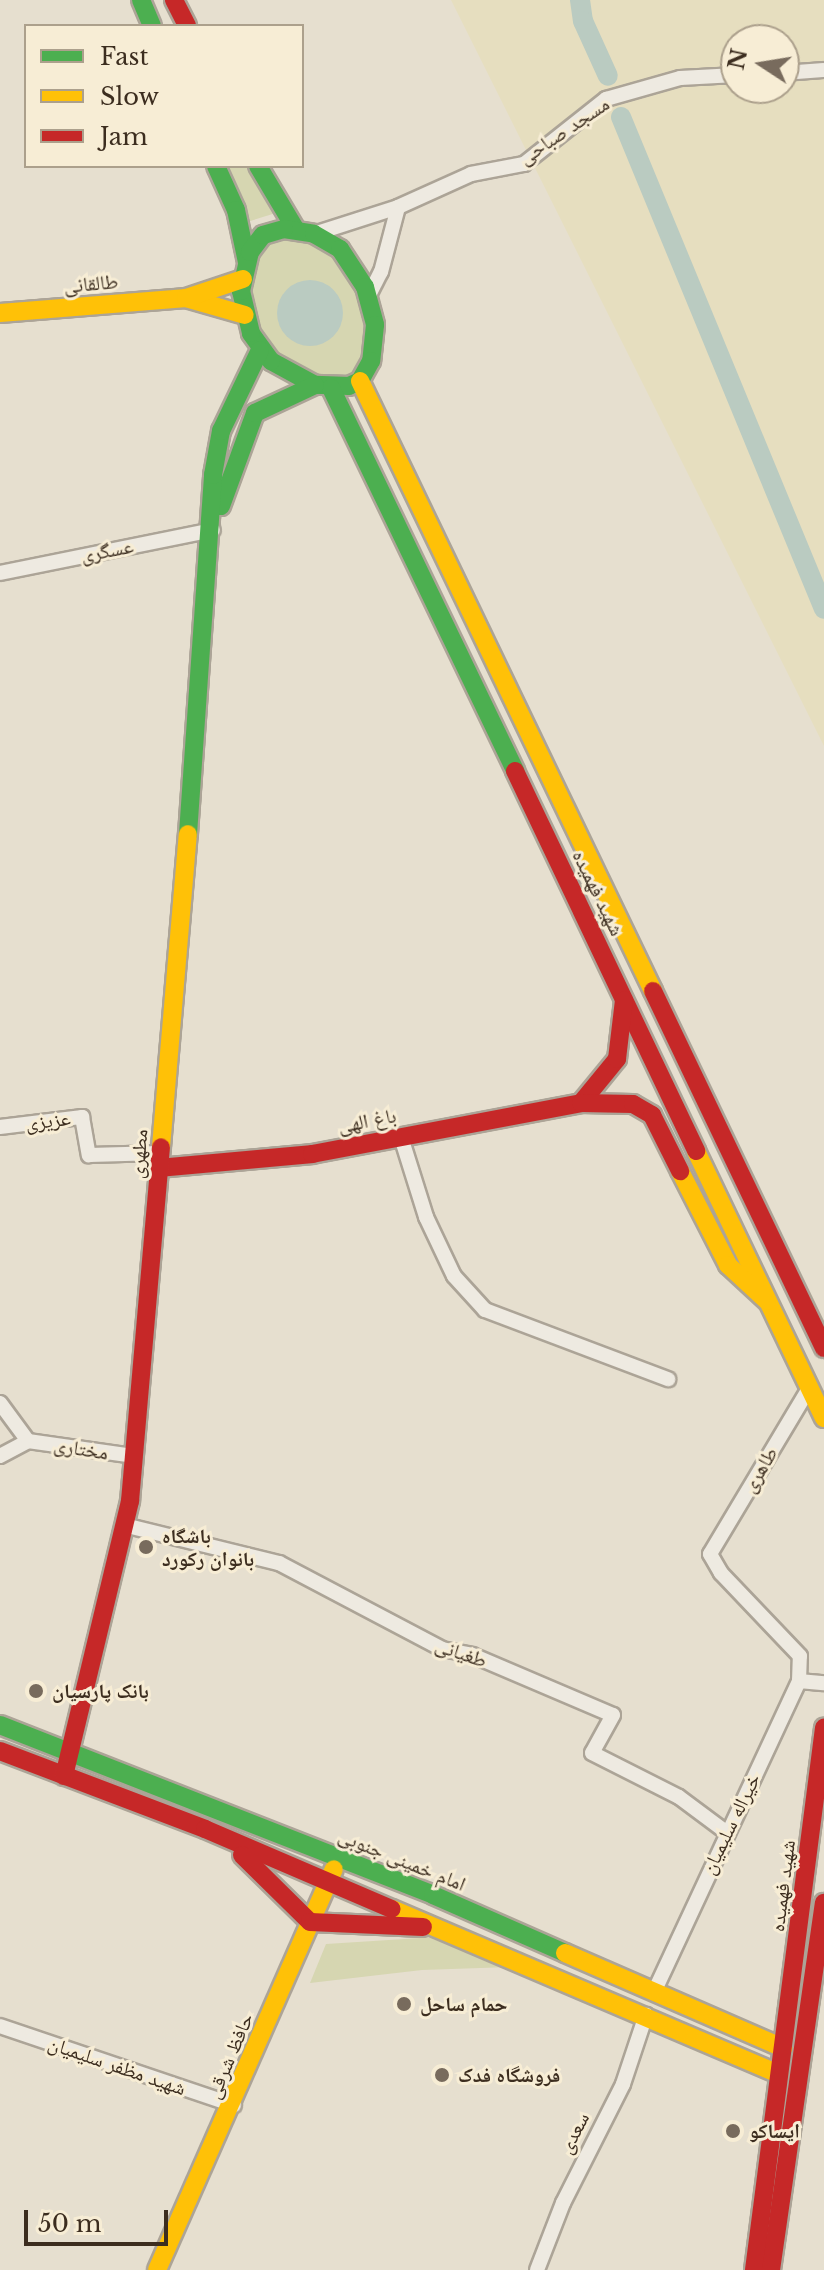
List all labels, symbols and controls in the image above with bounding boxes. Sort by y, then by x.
legend [24,24,304,168]
north arrow [720,24,800,104]
text: Fast [100,42,148,71]
text: N [723,46,753,72]
text: Slow [100,82,159,111]
street label: مسجد صباحی [514,92,614,170]
text: Jam [100,122,148,151]
street label: طالقانی [63,270,119,298]
street label: عسگری [79,534,135,568]
street label: شهید فهمیده [567,846,629,940]
street label: باغ الهی [336,1104,398,1138]
street label: عزیزی [24,1106,72,1136]
street label: مطهری [125,1128,153,1180]
street label: مختاری [52,1433,110,1465]
street label: طاهری [737,1443,783,1497]
place label: باشگاه بانوان رکورد [162,1524,254,1571]
marker: باشگاه بانوان رکورد [137,1538,155,1556]
street label: طغیانی [432,1633,490,1673]
place label: بانک پارسیان [52,1679,149,1703]
marker: بانک پارسیان [27,1682,45,1700]
street label: خیراله سلیمیان [696,1770,766,1878]
street label: امام خمینی جنوبی [335,1824,469,1896]
street label: شهید فهمیده [765,1839,801,1933]
place label: حمام ساحل [420,1992,507,2016]
marker: حمام ساحل [395,1995,413,2013]
street label: حافظ شرقی [201,2010,259,2102]
street label: شهید مظفر سلیمیان [45,2031,189,2101]
place label: فروشگاه فدک [458,2063,560,2087]
marker: فروشگاه فدک [433,2066,451,2084]
street label: سعدی [553,2108,595,2158]
place label: ایساکو [749,2119,800,2143]
marker: ایساکو [724,2122,742,2140]
scale bar [28,2194,172,2244]
text: 50 m [38,2209,101,2238]

